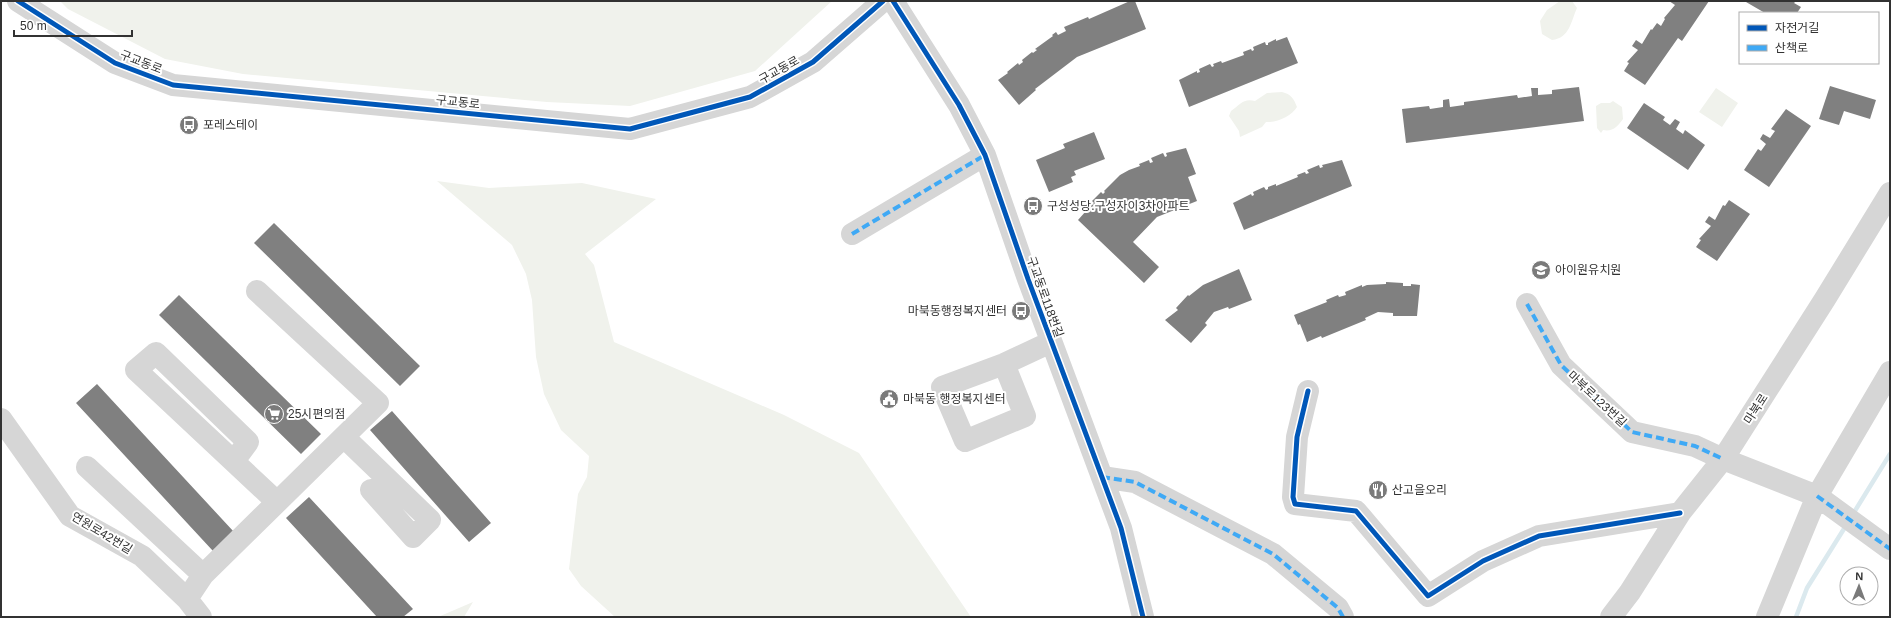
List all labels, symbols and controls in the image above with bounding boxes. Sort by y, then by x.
scale bar [14,12,132,38]
legend [1739,12,1879,64]
text: 50 m [20,19,47,33]
text: 자전거길 [1775,21,1819,35]
text: 산책로 [1775,41,1808,55]
street label: 구교동로 [118,48,164,76]
street label: 구교동로 [756,53,802,87]
street label: 구교동로 [435,93,481,111]
bus stop icon: 포레스테이 [178,114,200,136]
place label: 포레스테이 [203,118,258,132]
bus stop icon: 구성성당.구성자이3차아파트 [1022,195,1044,217]
place label: 구성성당.구성자이3차아파트 [1047,199,1190,213]
street label: 구교동로118번길 [1024,254,1066,340]
school or university icon: 아이원유치원 [1530,259,1552,281]
place label: 아이원유치원 [1555,263,1621,277]
bus stop icon: 마북동행정복지센터 [1010,300,1032,322]
place label: 마북동행정복지센터 [908,304,1007,318]
street label: 마북로123번길 [1565,368,1629,430]
public building icon: 마북동 행정복지센터 [878,388,900,410]
street label: 마북로 [1741,391,1771,427]
place label: 마북동 행정복지센터 [903,392,1006,406]
supermarket icon: 25시편의점 [263,403,285,425]
place label: 25시편의점 [288,407,346,421]
restaurant icon: 산고을오리 [1367,479,1389,501]
place label: 산고을오리 [1392,483,1447,497]
street label: 연원로42번길 [69,509,135,557]
north arrow [1839,566,1879,606]
text: N [1855,570,1863,582]

